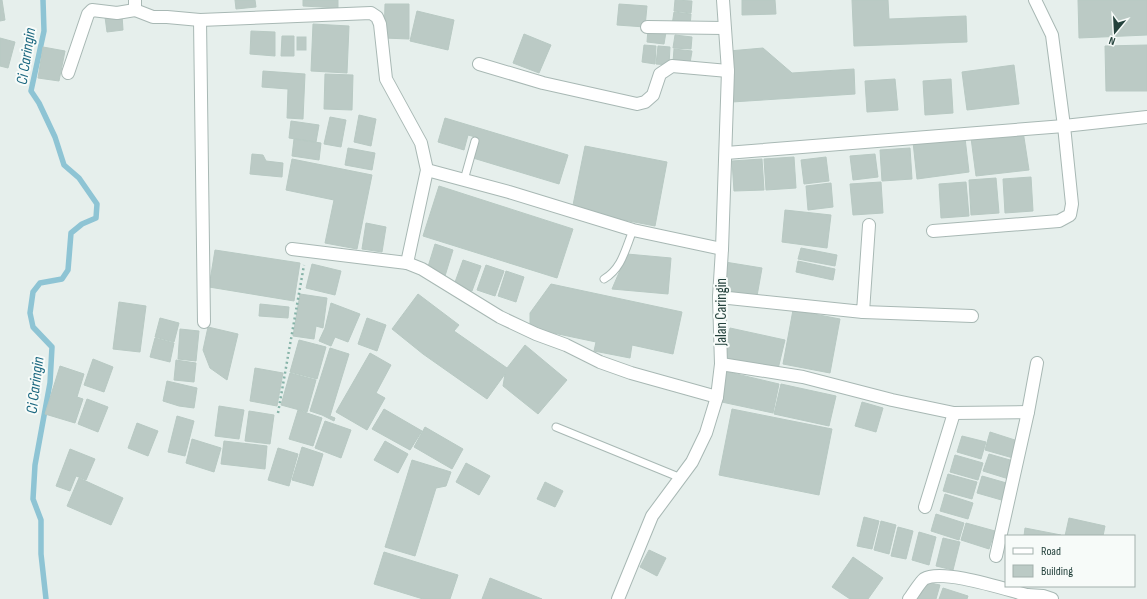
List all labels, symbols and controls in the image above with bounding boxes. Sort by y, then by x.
north arrow [1095,12,1135,52]
water label: Ci Caringin [13,26,40,86]
text: N [1107,34,1117,48]
street label: Jalan Caringin [712,278,731,347]
water label: Ci Caringin [23,355,48,415]
legend [1005,535,1135,587]
text: Road [1041,544,1061,559]
text: Building [1041,564,1073,579]

